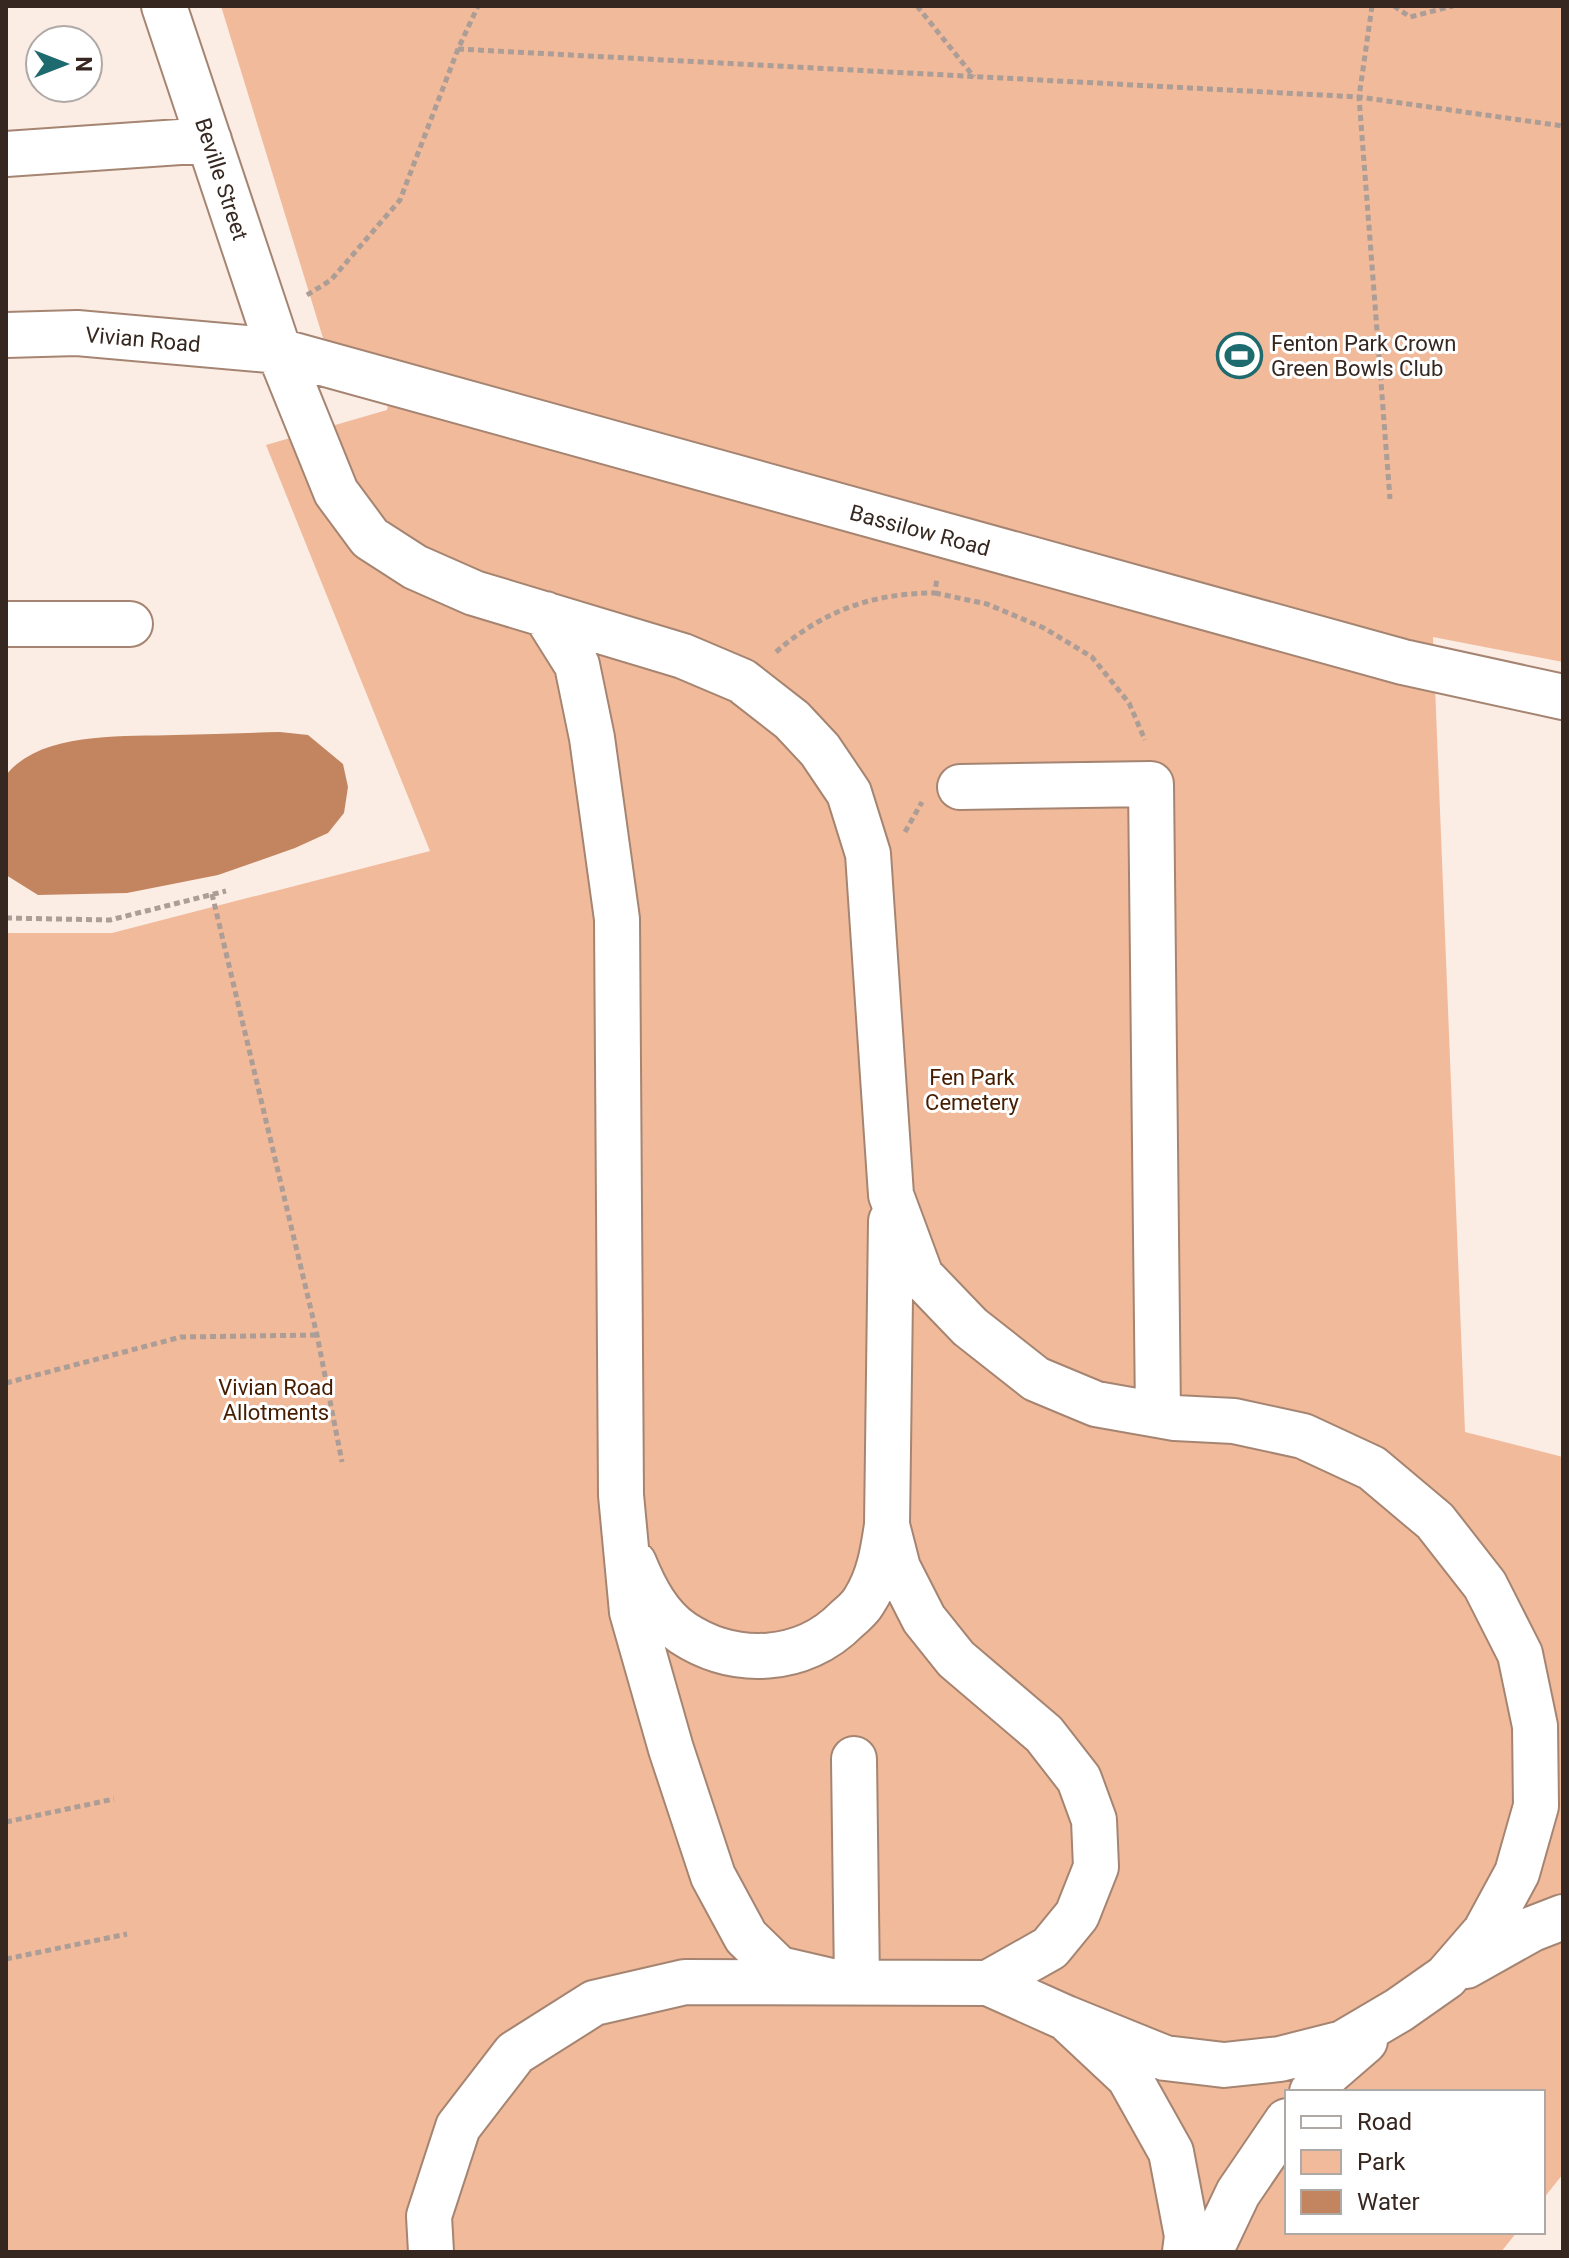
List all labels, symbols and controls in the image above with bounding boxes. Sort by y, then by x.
north arrow [24,24,104,104]
text: N [71,56,96,72]
street label: Beville Street [190,115,253,243]
street label: Vivian Road [84,322,202,357]
place label: Fenton Park Crown Green Bowls Club [1271,331,1456,381]
sports icon: Fenton Park Crown Green Bowls Club [1216,332,1264,380]
street label: Bassilow Road [847,500,993,561]
park label: Fen Park Cemetery [925,1065,1020,1115]
park label: Vivian Road Allotments [218,1375,334,1425]
legend [1285,2090,1545,2234]
text: Road [1357,2108,1412,2136]
text: Park [1357,2148,1406,2176]
text: Water [1357,2188,1420,2216]

